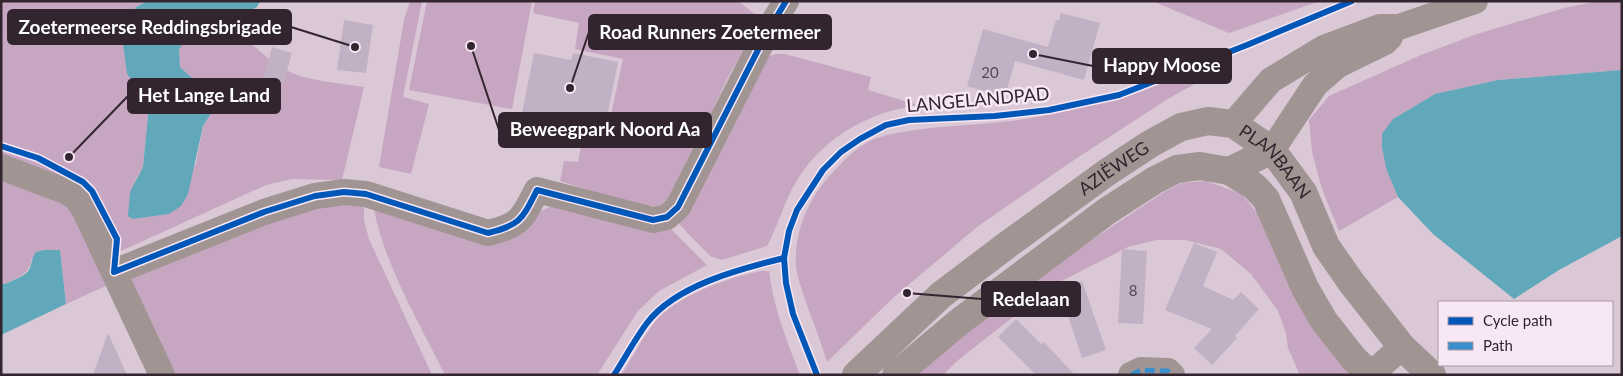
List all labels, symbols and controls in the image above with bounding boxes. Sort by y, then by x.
callout: Zoetermeerse Reddingsbrigade [8,10,291,44]
text: Zoetermeerse Reddingsbrigade [18,15,282,38]
callout: Road Runners Zoetermeer [589,15,831,49]
text: Road Runners Zoetermeer [599,20,822,43]
callout: Happy Moose [1093,49,1231,83]
text: Happy Moose [1103,53,1221,76]
house number: 20 [981,63,999,81]
callout: Het Lange Land [128,79,280,113]
street label: LANGELANDPAD [906,82,1050,116]
text: Het Lange Land [138,83,270,106]
callout: Beweegpark Noord Aa [499,113,711,147]
text: Beweegpark Noord Aa [510,117,700,140]
street label: PLANBAAN [1235,119,1316,203]
street label: AZIËWEG [1074,136,1153,199]
house number: 8 [1129,281,1137,299]
callout: Redelaan [982,282,1080,316]
text: Redelaan [992,287,1070,310]
legend [1438,301,1613,366]
text: Cycle path [1483,311,1552,329]
text: Path [1483,336,1513,354]

